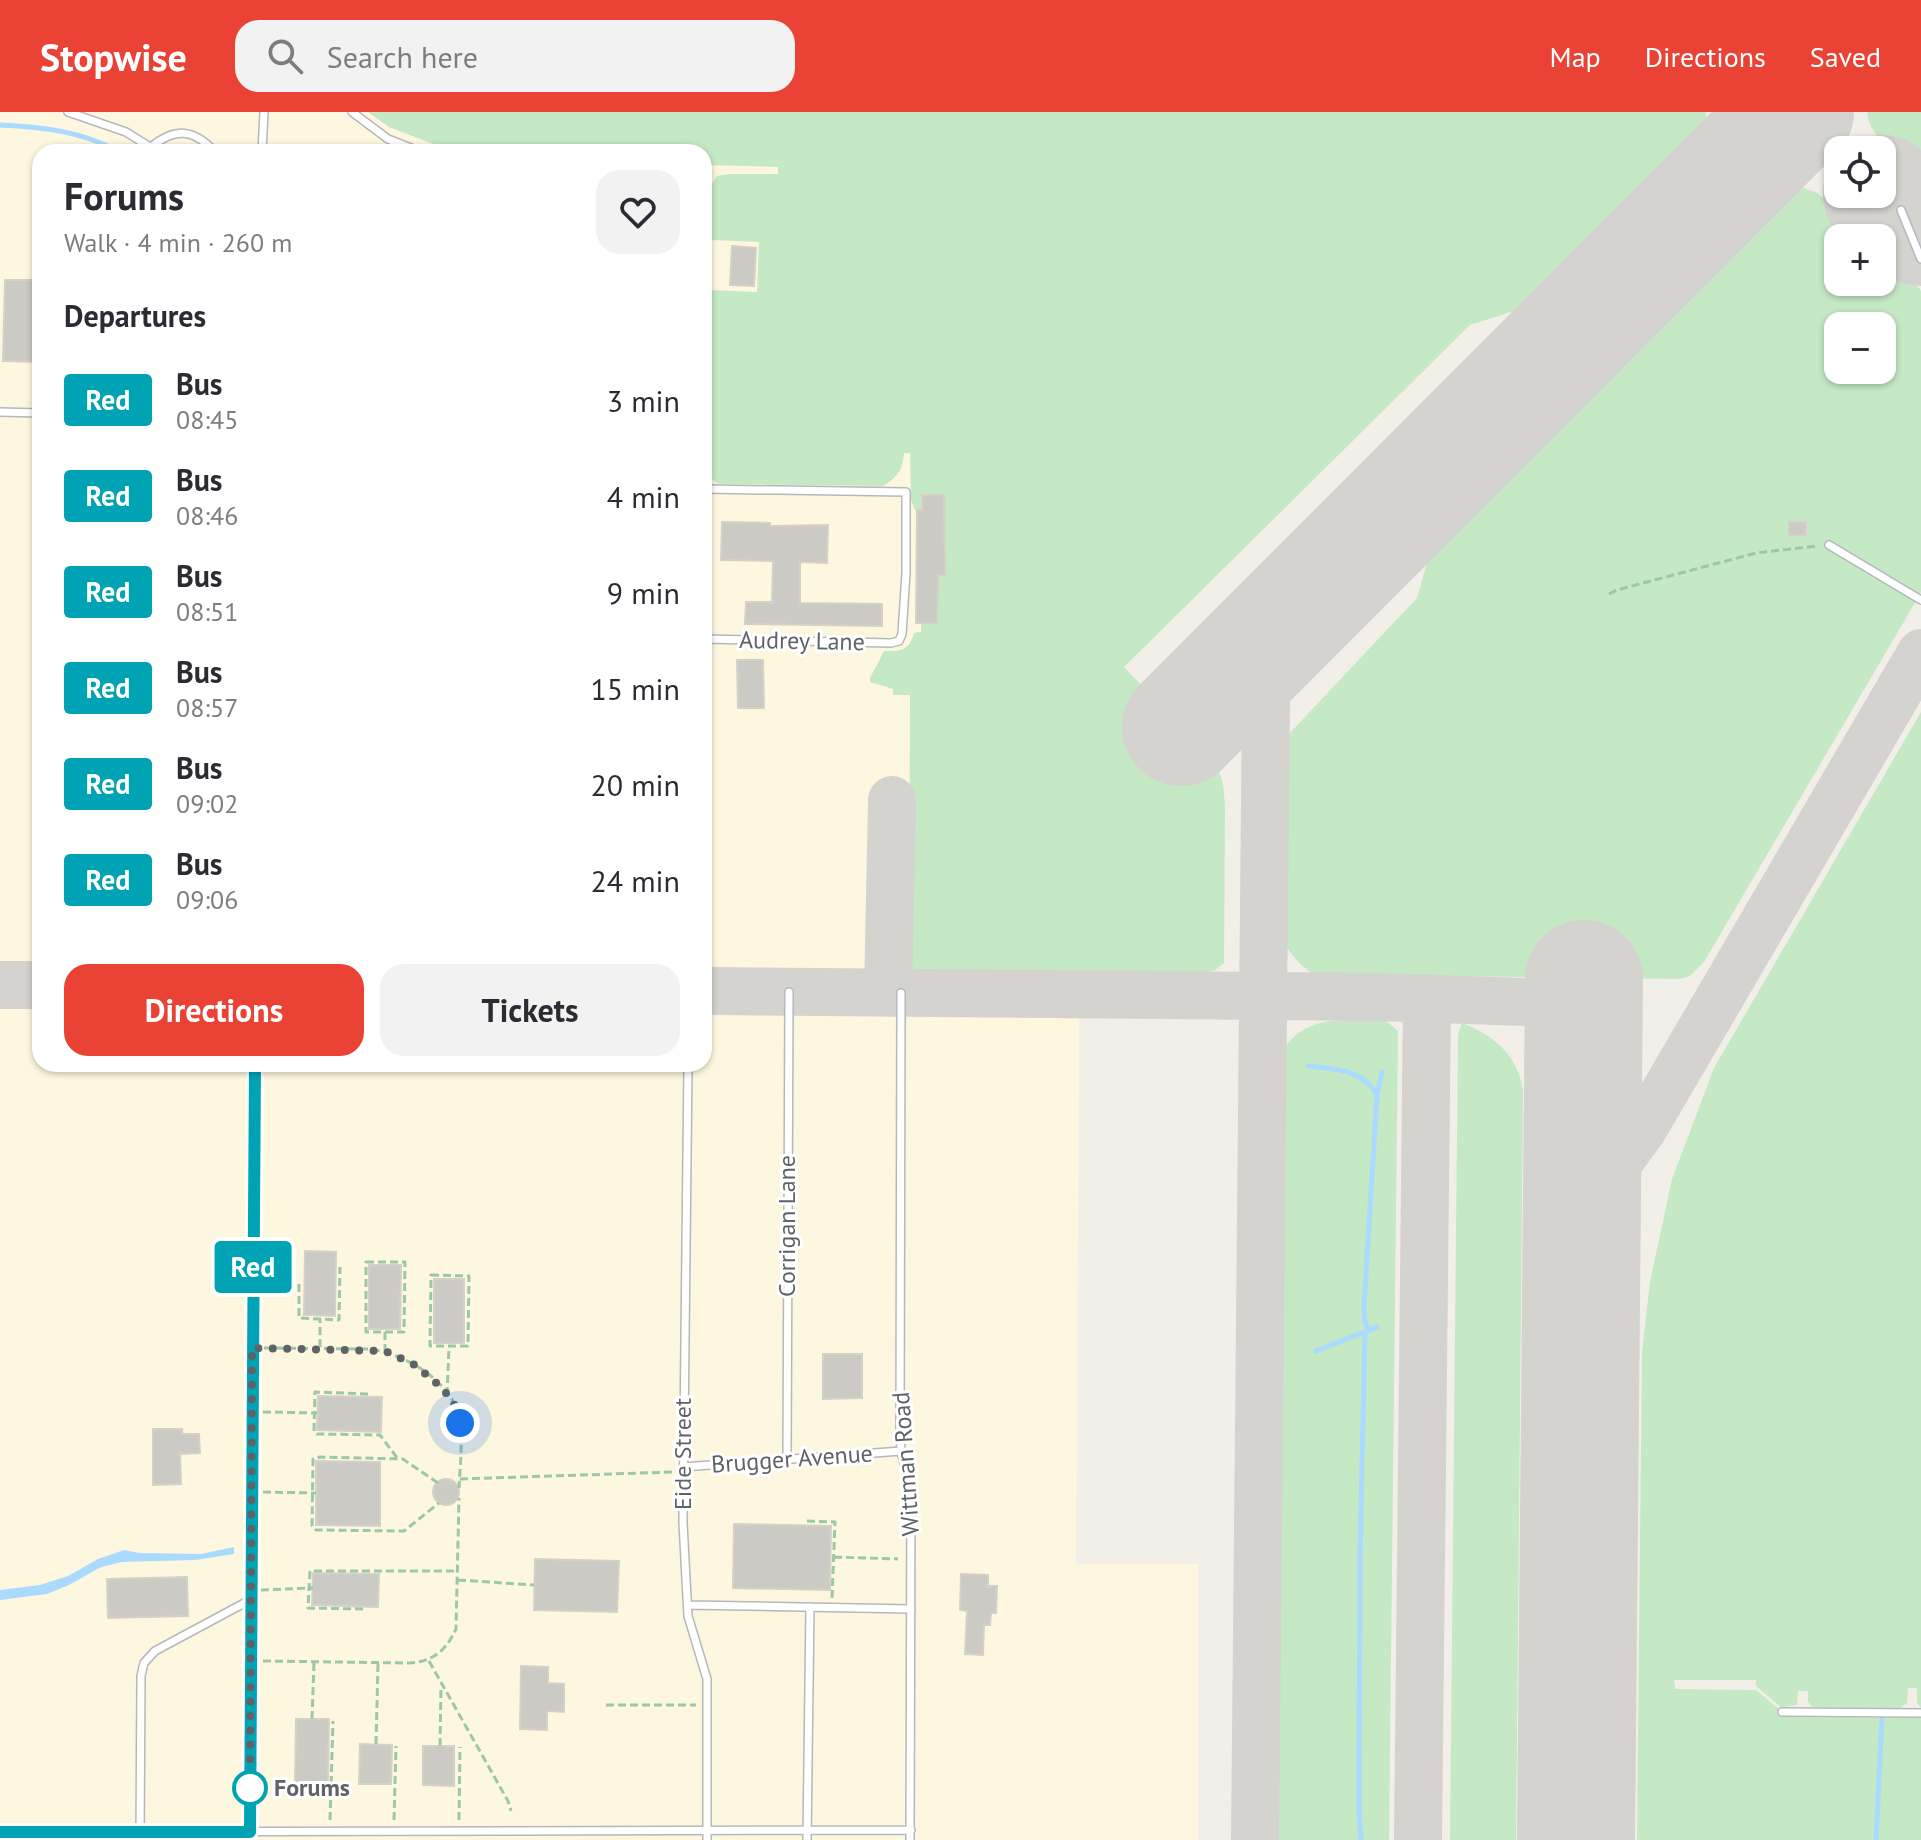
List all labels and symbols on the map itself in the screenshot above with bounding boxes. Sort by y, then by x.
street label: Audrey Lane [739,624,865,657]
street label: Corrigan Lane [771,1155,802,1297]
line badge: Red [207,1241,299,1293]
street label: Wittman Road [885,1391,926,1537]
street label: Eide Street [667,1398,698,1510]
your location [440,1403,480,1443]
street label: Brugger Avenue [710,1437,874,1480]
marker: Forums [233,1771,267,1805]
place label: Forums [274,1772,350,1803]

